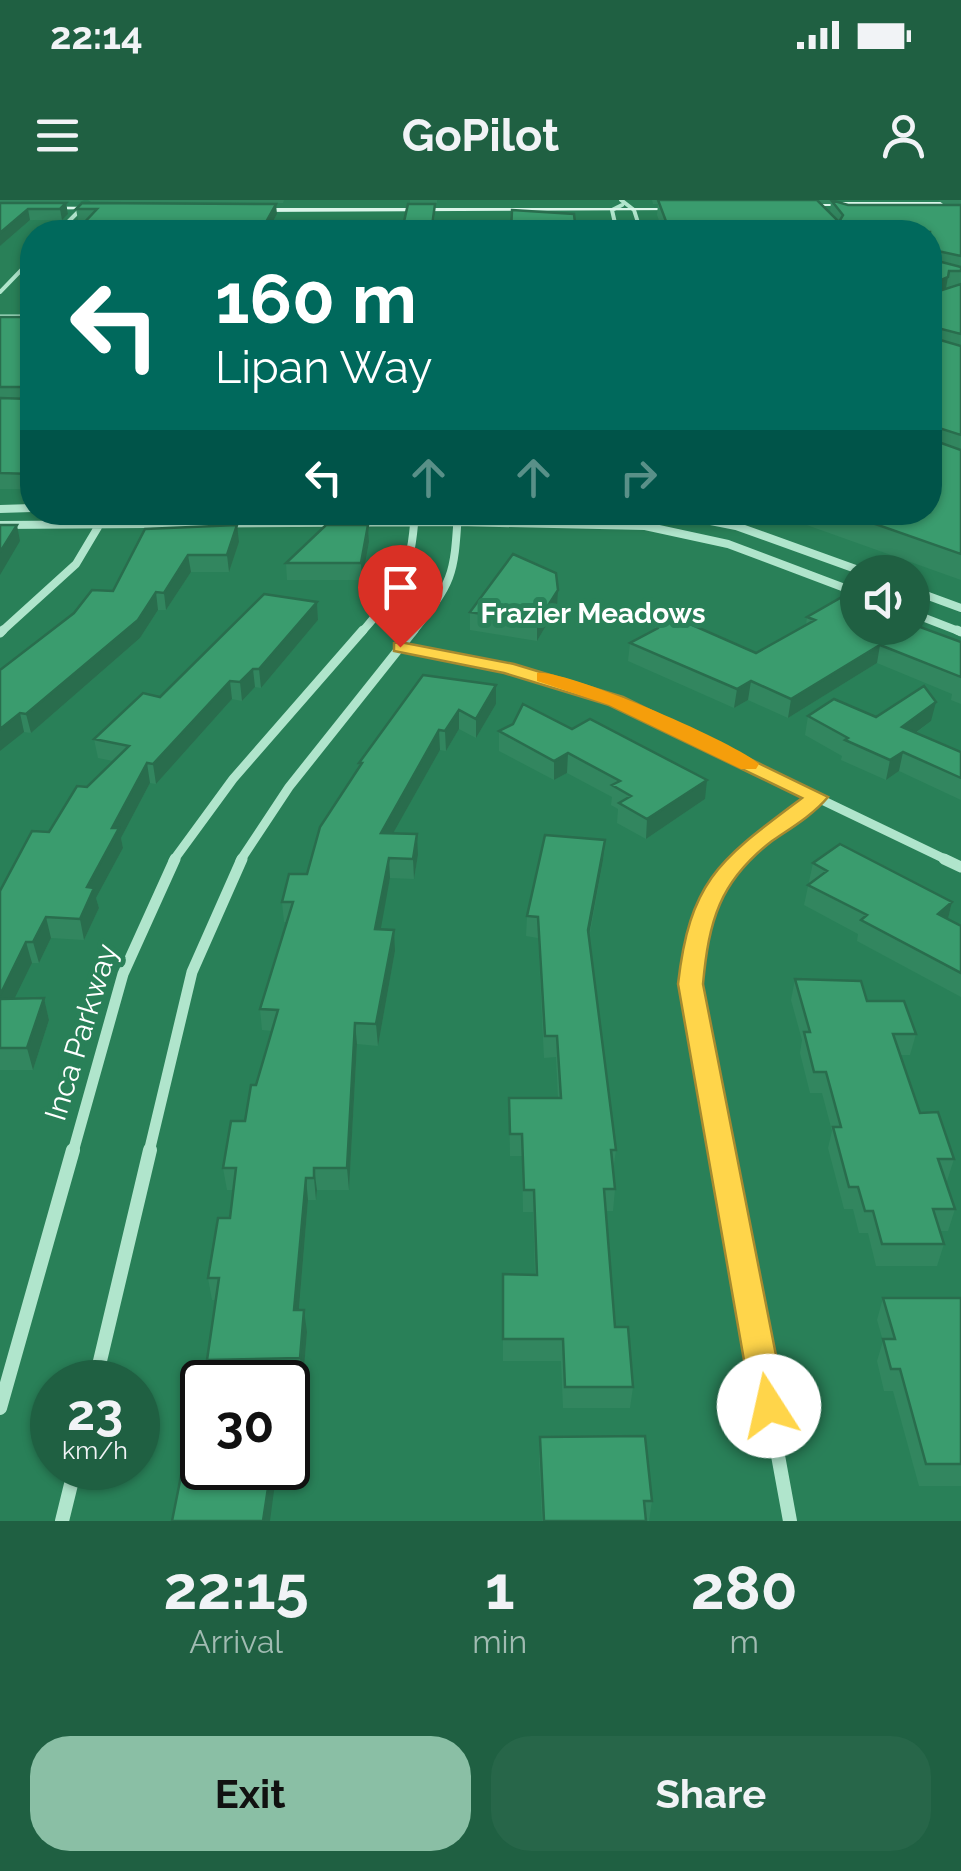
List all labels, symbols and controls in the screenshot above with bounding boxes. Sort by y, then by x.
text: 22:14 [50,13,143,58]
icon: menu [30,108,85,163]
icon: person [876,108,931,163]
text: GoPilot [402,109,559,162]
text: 160 m [215,257,417,339]
icon: left [50,260,180,390]
text: Lipan Way [215,341,432,394]
icon: left [296,450,351,505]
icon: ahead [401,450,456,505]
icon: ahead [506,450,561,505]
icon: right [611,450,666,505]
pin [358,545,443,648]
map controls [840,555,930,645]
button: sound [840,555,930,645]
icon: arrive [373,560,428,615]
district label: Frazier Meadows [480,597,706,630]
street label: Inca Parkway [38,939,124,1125]
position arrow [717,1354,821,1458]
speed limit sign: 30 [180,1360,310,1490]
text: 23 [67,1383,123,1442]
text: km/h [62,1435,128,1465]
text: 22:15 [163,1553,309,1623]
text: 1 [485,1553,515,1623]
text: 280 [691,1553,798,1623]
text: Arrival [189,1623,283,1660]
text: min [472,1623,527,1660]
text: m [729,1623,759,1660]
button: Exit [30,1736,471,1851]
button: Share [491,1736,931,1851]

